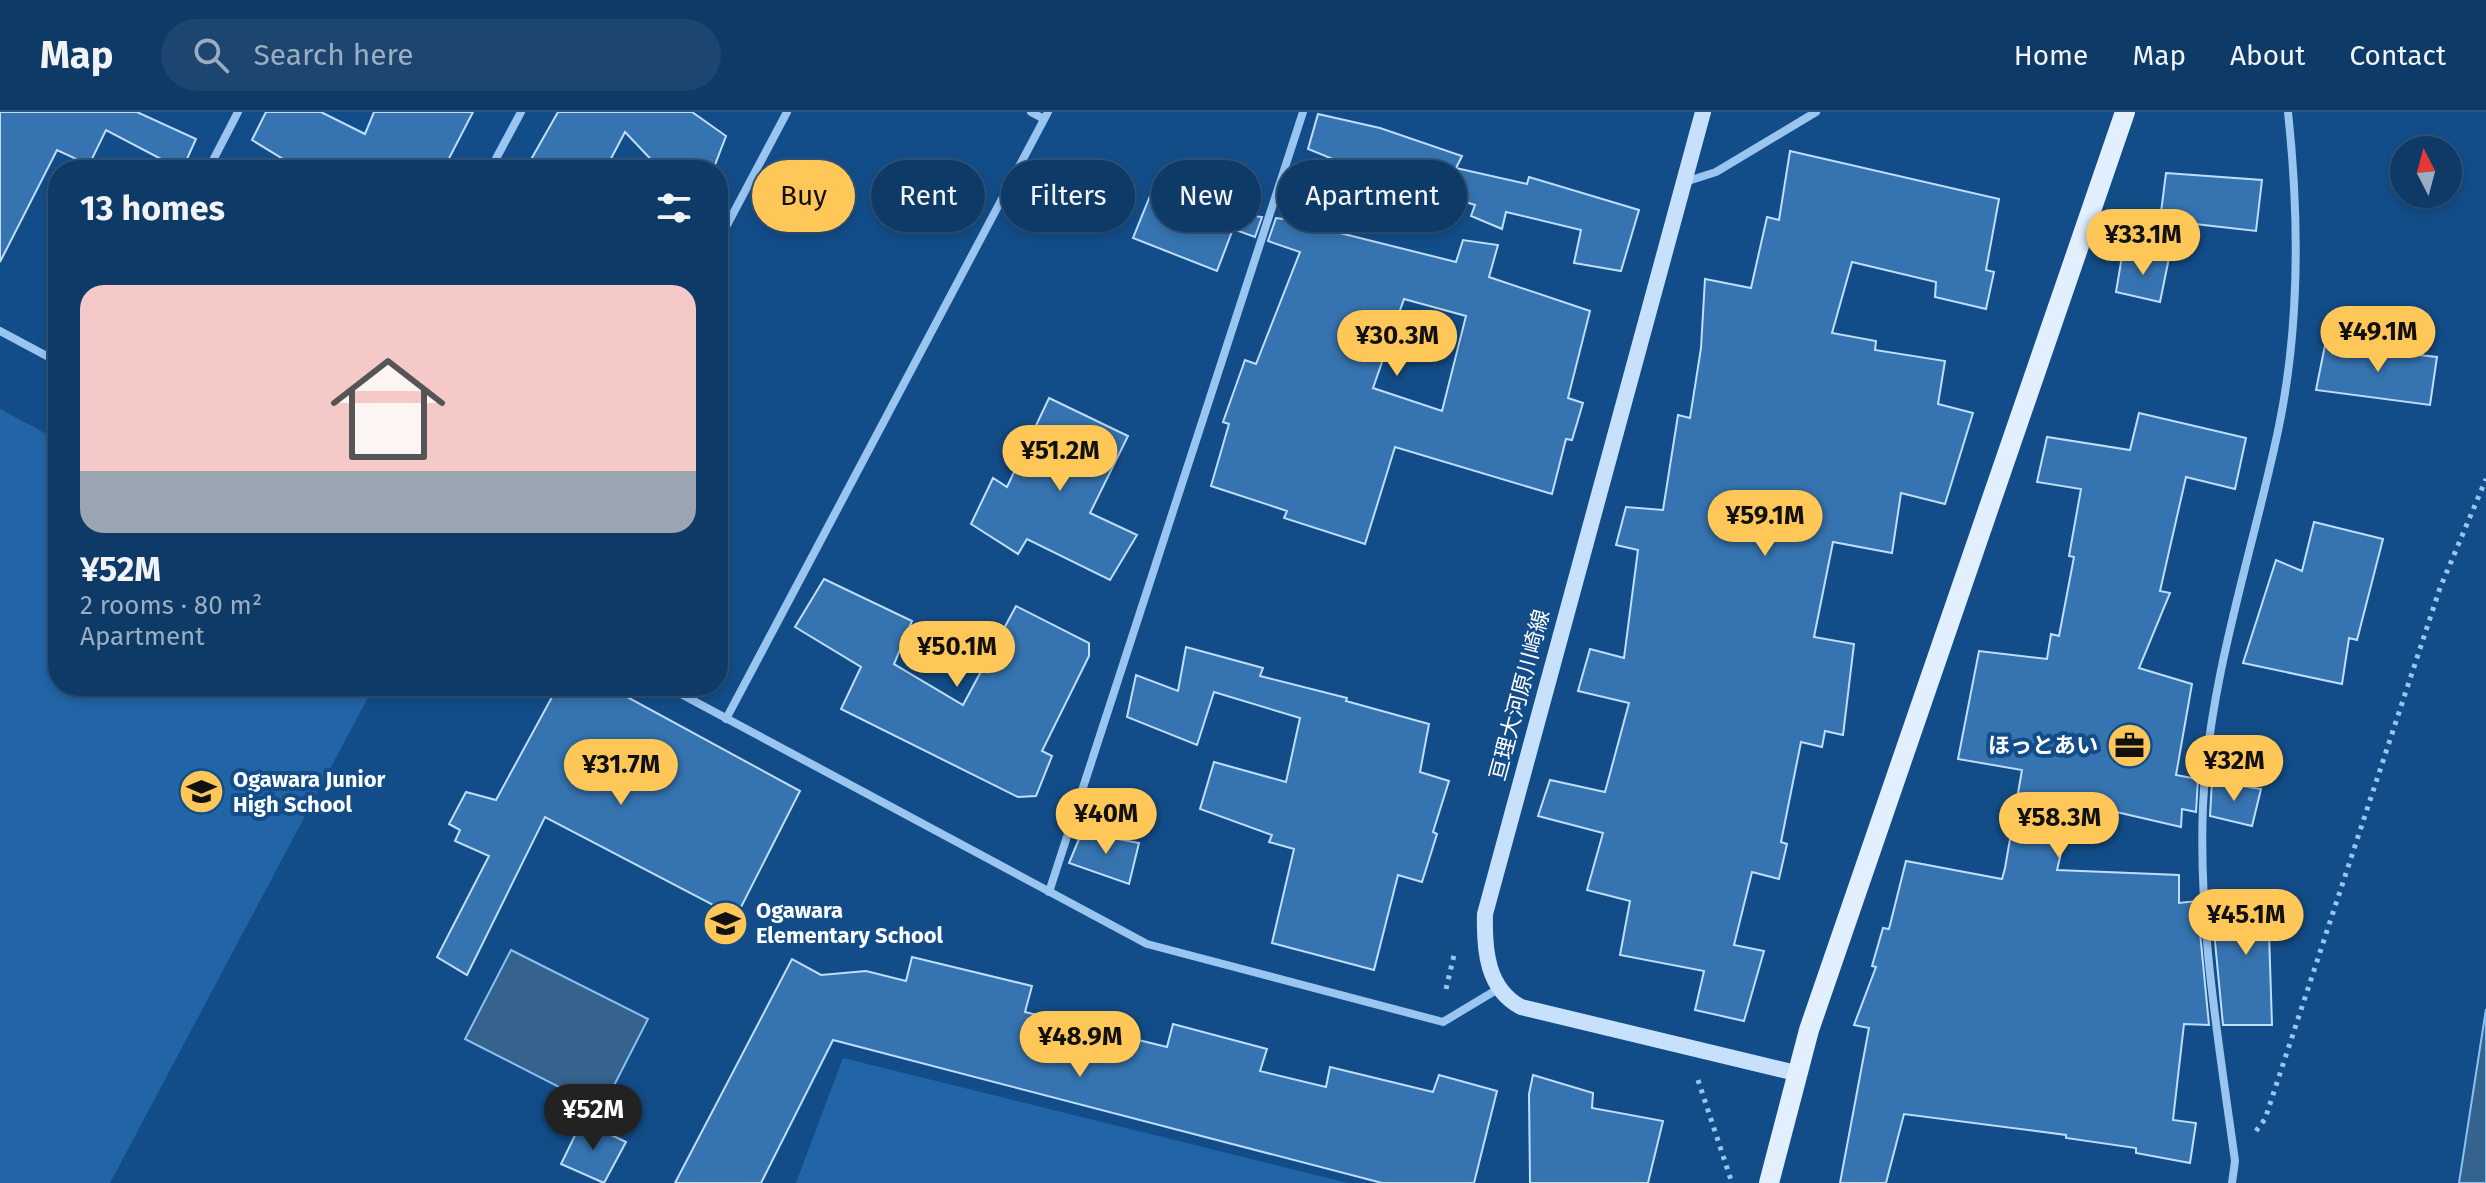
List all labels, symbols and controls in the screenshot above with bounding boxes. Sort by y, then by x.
search box [161,19,721,91]
text: Map [40,32,113,78]
icon: search [189,33,233,77]
text: Search here [253,37,414,73]
text: Home [2014,39,2088,72]
text: Map [2132,39,2186,72]
text: About [2230,39,2305,72]
text: Contact [2349,39,2446,72]
north arrow [2390,136,2462,208]
map controls [2390,136,2462,208]
chip: Buy [752,160,855,232]
chip: Rent [871,160,985,232]
chip: Filters [1001,160,1135,232]
chip: New [1151,160,1261,232]
chip: Apartment [1277,160,1467,232]
icon: filters [652,186,696,230]
text: 13 homes [80,188,225,229]
pin: ¥33.1M [2078,209,2208,277]
text: ¥33.1M [2104,219,2182,250]
pin: ¥49.1M [2313,306,2443,374]
pin: ¥30.3M [1332,310,1462,378]
text: ¥49.1M [2338,316,2418,347]
text: ¥30.3M [1355,320,1439,351]
icon: home [316,337,460,481]
pin: ¥51.2M [995,425,1125,493]
text: ¥51.2M [1020,435,1100,466]
pin: ¥59.1M [1700,490,1830,558]
text: ¥59.1M [1726,500,1804,531]
text: ¥52M [80,549,161,590]
text: 2 rooms · 80 m² [80,590,262,621]
street label: 亘理大河原川崎線 [1484,607,1555,784]
text: Apartment [80,621,205,652]
pin: ¥50.1M [892,621,1022,689]
text: ¥50.1M [917,631,997,662]
office icon: ほっとあい [2105,721,2153,769]
place label: ほっとあい [1988,732,2098,759]
pin: ¥32M [2187,735,2281,803]
pin: ¥31.7M [556,739,686,807]
text: ¥32M [2203,745,2265,776]
text: ¥31.7M [582,749,660,780]
place label: Ogawara Junior High School [233,766,386,818]
school or university icon: Ogawara Junior High School [178,768,226,816]
pin: ¥40M [1059,788,1153,856]
pin: ¥58.3M [1994,792,2124,860]
text: ¥40M [1074,798,1138,829]
text: ¥58.3M [2017,802,2101,833]
pin: ¥45.1M [2181,889,2311,957]
place label: Ogawara Elementary School [756,897,944,949]
school or university icon: Ogawara Elementary School [701,899,749,947]
text: ¥45.1M [2207,899,2285,930]
pin: ¥48.9M [1015,1011,1145,1079]
text: ¥48.9M [1038,1021,1122,1052]
pin: ¥52M [546,1084,640,1152]
text: ¥52M [562,1094,624,1125]

